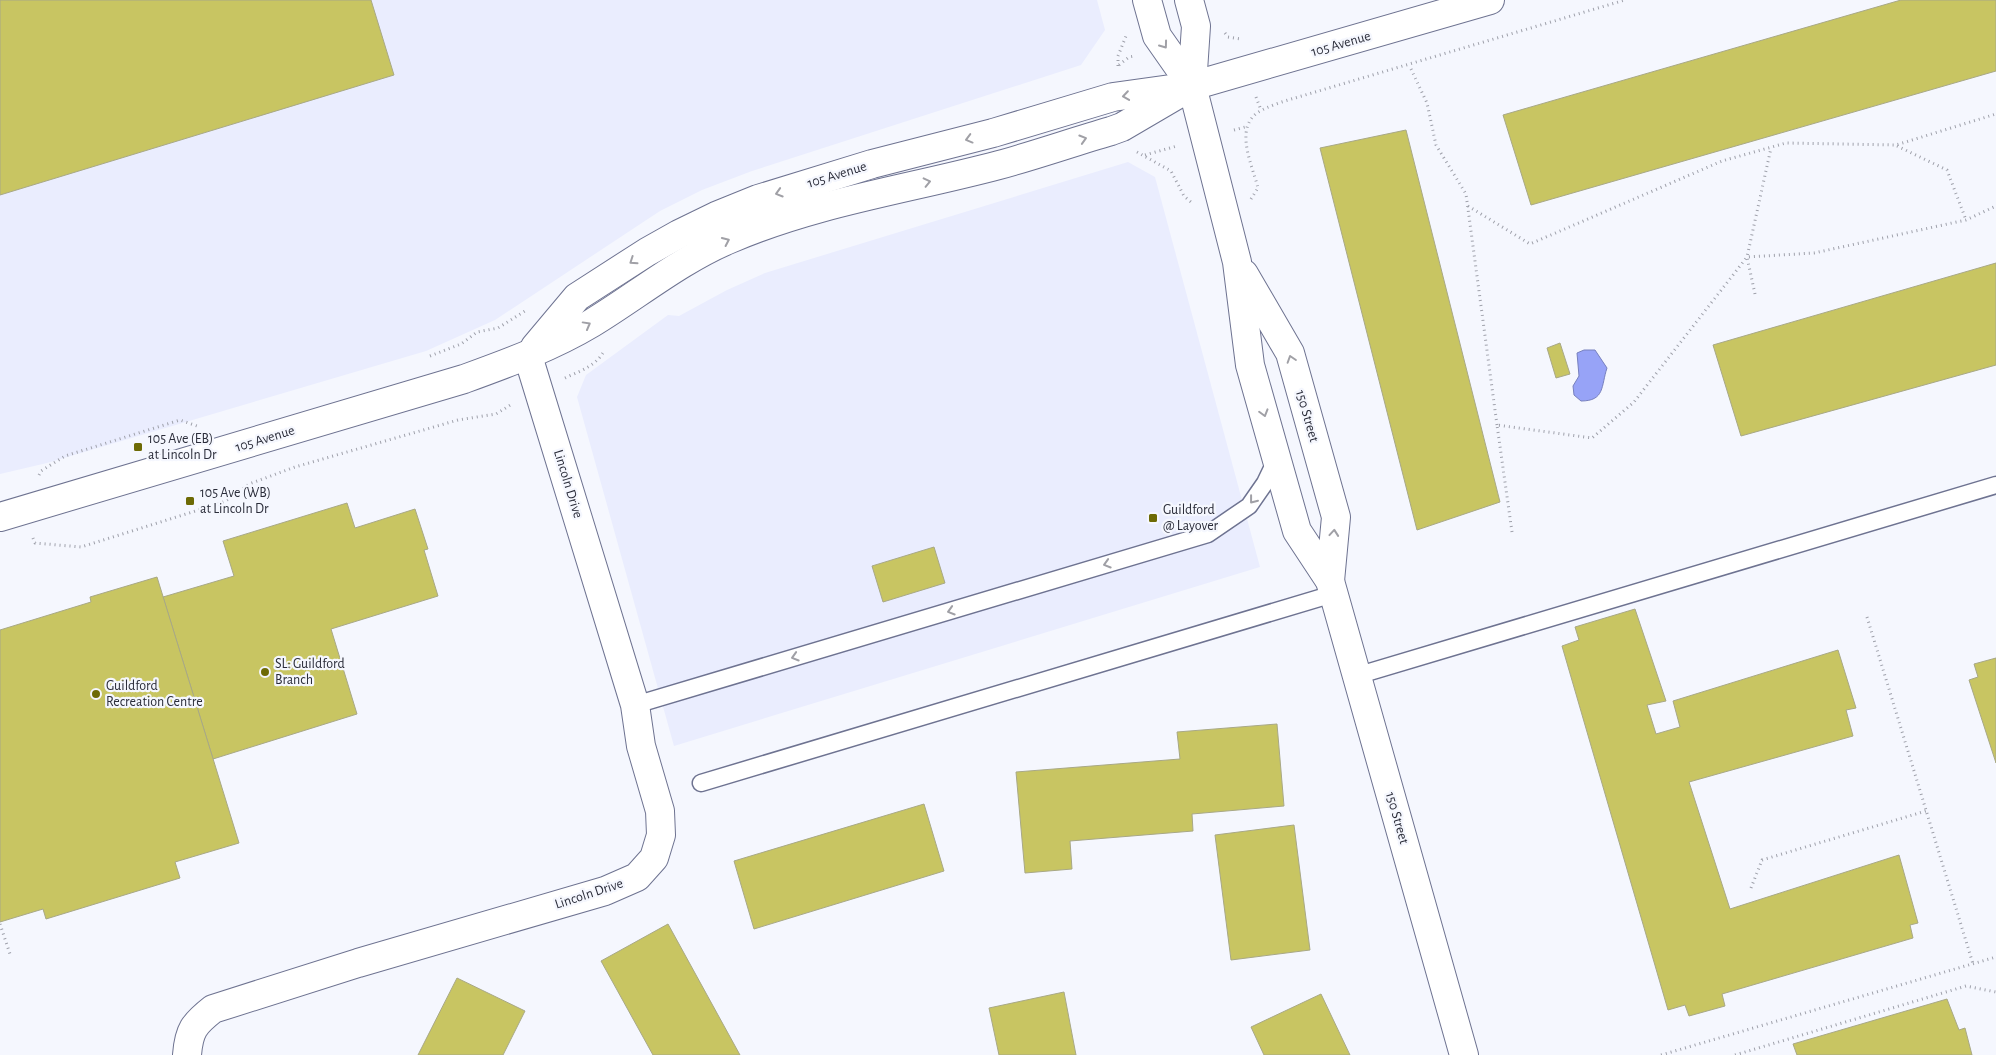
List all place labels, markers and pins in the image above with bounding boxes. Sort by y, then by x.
place label: 105 Ave (EB) at Lincoln Dr [148,432,217,462]
marker: 105 Ave (EB) at Lincoln Dr [132,441,144,453]
place label: 105 Ave (WB) at Lincoln Dr [200,486,271,516]
marker: 105 Ave (WB) at Lincoln Dr [184,495,196,507]
place label: Guildford @ Layover [1163,503,1219,533]
marker: Guildford @ Layover [1147,512,1159,524]
place label: SL: Guildford Branch [275,657,345,687]
marker: SL: Guildford Branch [259,666,271,678]
place label: Guildford Recreation Centre [106,679,203,709]
marker: Guildford Recreation Centre [90,688,102,700]

